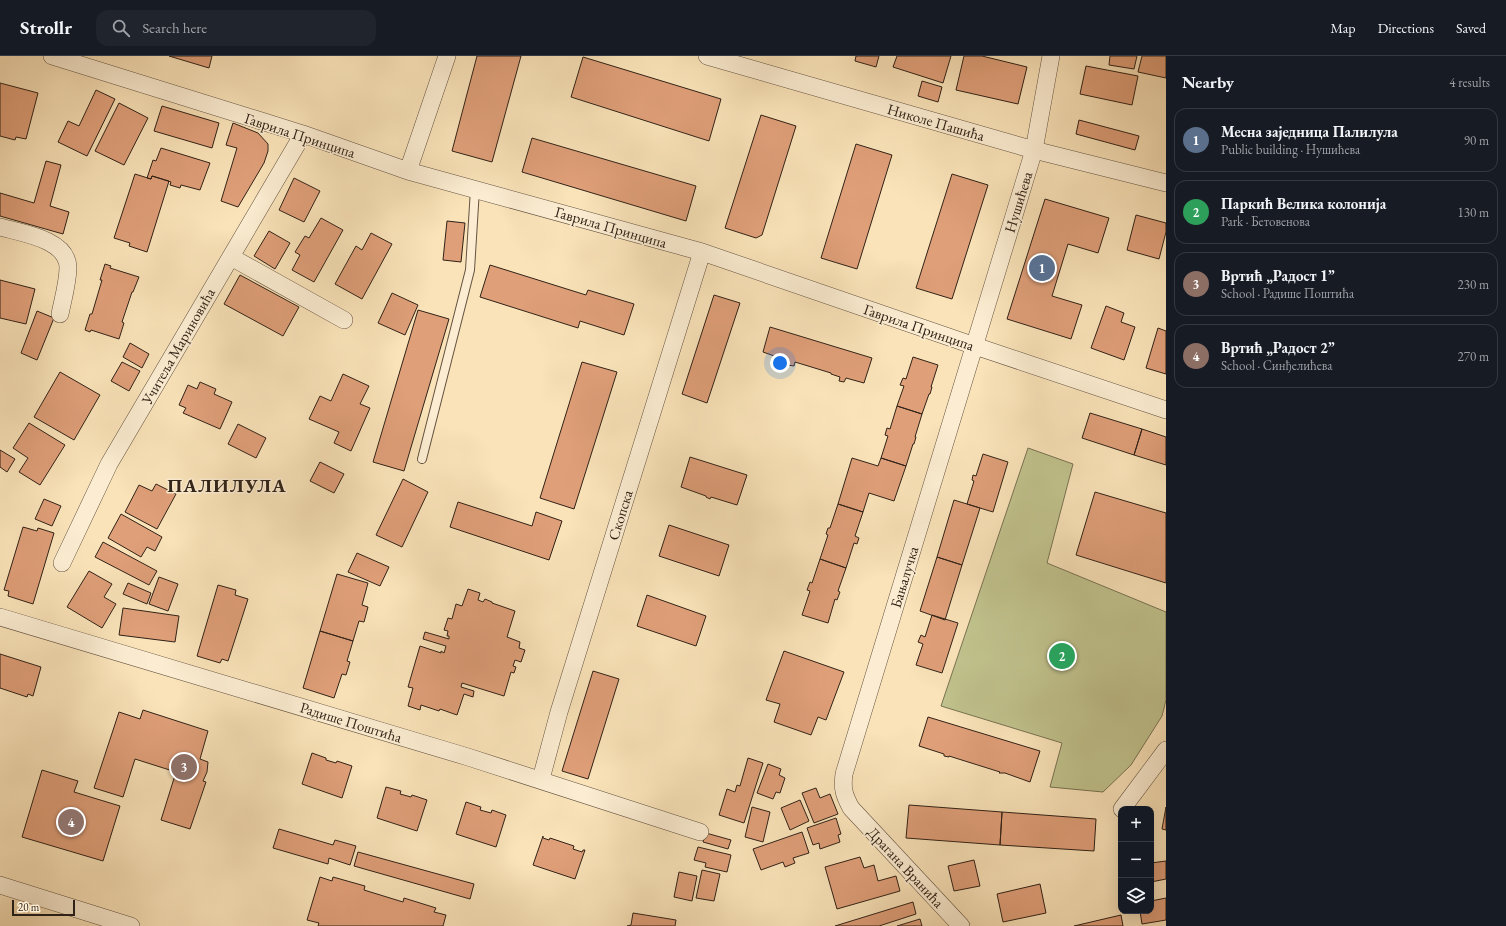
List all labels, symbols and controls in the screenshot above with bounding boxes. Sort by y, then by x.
search box [96,10,376,46]
text: Strollr [20,15,72,40]
icon: search [110,17,132,39]
text: Search here [142,18,207,37]
text: Map [1330,19,1356,37]
text: Directions [1378,19,1434,37]
text: Saved [1456,19,1486,37]
text: Nearby [1182,71,1234,93]
text: 4 results [1449,74,1490,91]
street label: Николе Пашића [885,99,987,145]
street label: Гаврила Принципа [242,108,358,162]
text: Месна заједница Палилула [1221,122,1398,141]
text: 1 [1193,132,1199,149]
text: 90 m [1464,132,1489,149]
text: Public building · Нушићева [1221,141,1360,158]
street label: Нушићева [1000,169,1036,235]
text: Паркић Велика колонија [1221,194,1386,213]
street label: Гаврила Принципа [553,202,669,252]
text: 2 [1193,204,1199,221]
text: 130 m [1458,204,1489,221]
text: Park · Бетовенова [1221,213,1310,230]
pin: 1 [1029,253,1055,283]
text: Вртић „Радост 1” [1221,266,1335,285]
text: 3 [1193,276,1199,293]
text: 230 m [1458,276,1489,293]
street label: Учитеља Мариновића [136,284,219,409]
text: School · Радише Поштића [1221,285,1354,302]
street label: Гаврила Принципа [861,299,977,355]
text: Вртић „Радост 2” [1221,338,1335,357]
text: 4 [1193,348,1199,365]
text: 270 m [1458,348,1489,365]
your location [770,353,790,373]
text: School · Синђелићева [1221,357,1333,374]
district label: ПАЛИЛУЛА [167,473,287,498]
street label: Скопска [603,488,637,542]
street label: Бањалучка [886,544,922,610]
pin: 2 [1049,641,1075,671]
street label: Радише Поштића [298,697,404,747]
pin: 3 [171,752,197,782]
map controls [1118,806,1154,914]
button: + [1118,806,1154,842]
pin: 4 [58,807,84,837]
street label: Драгана Вранића [864,823,948,911]
button: − [1118,842,1154,878]
button: layers [1118,878,1154,914]
scale bar [12,898,75,917]
text: 20 m [18,900,39,914]

